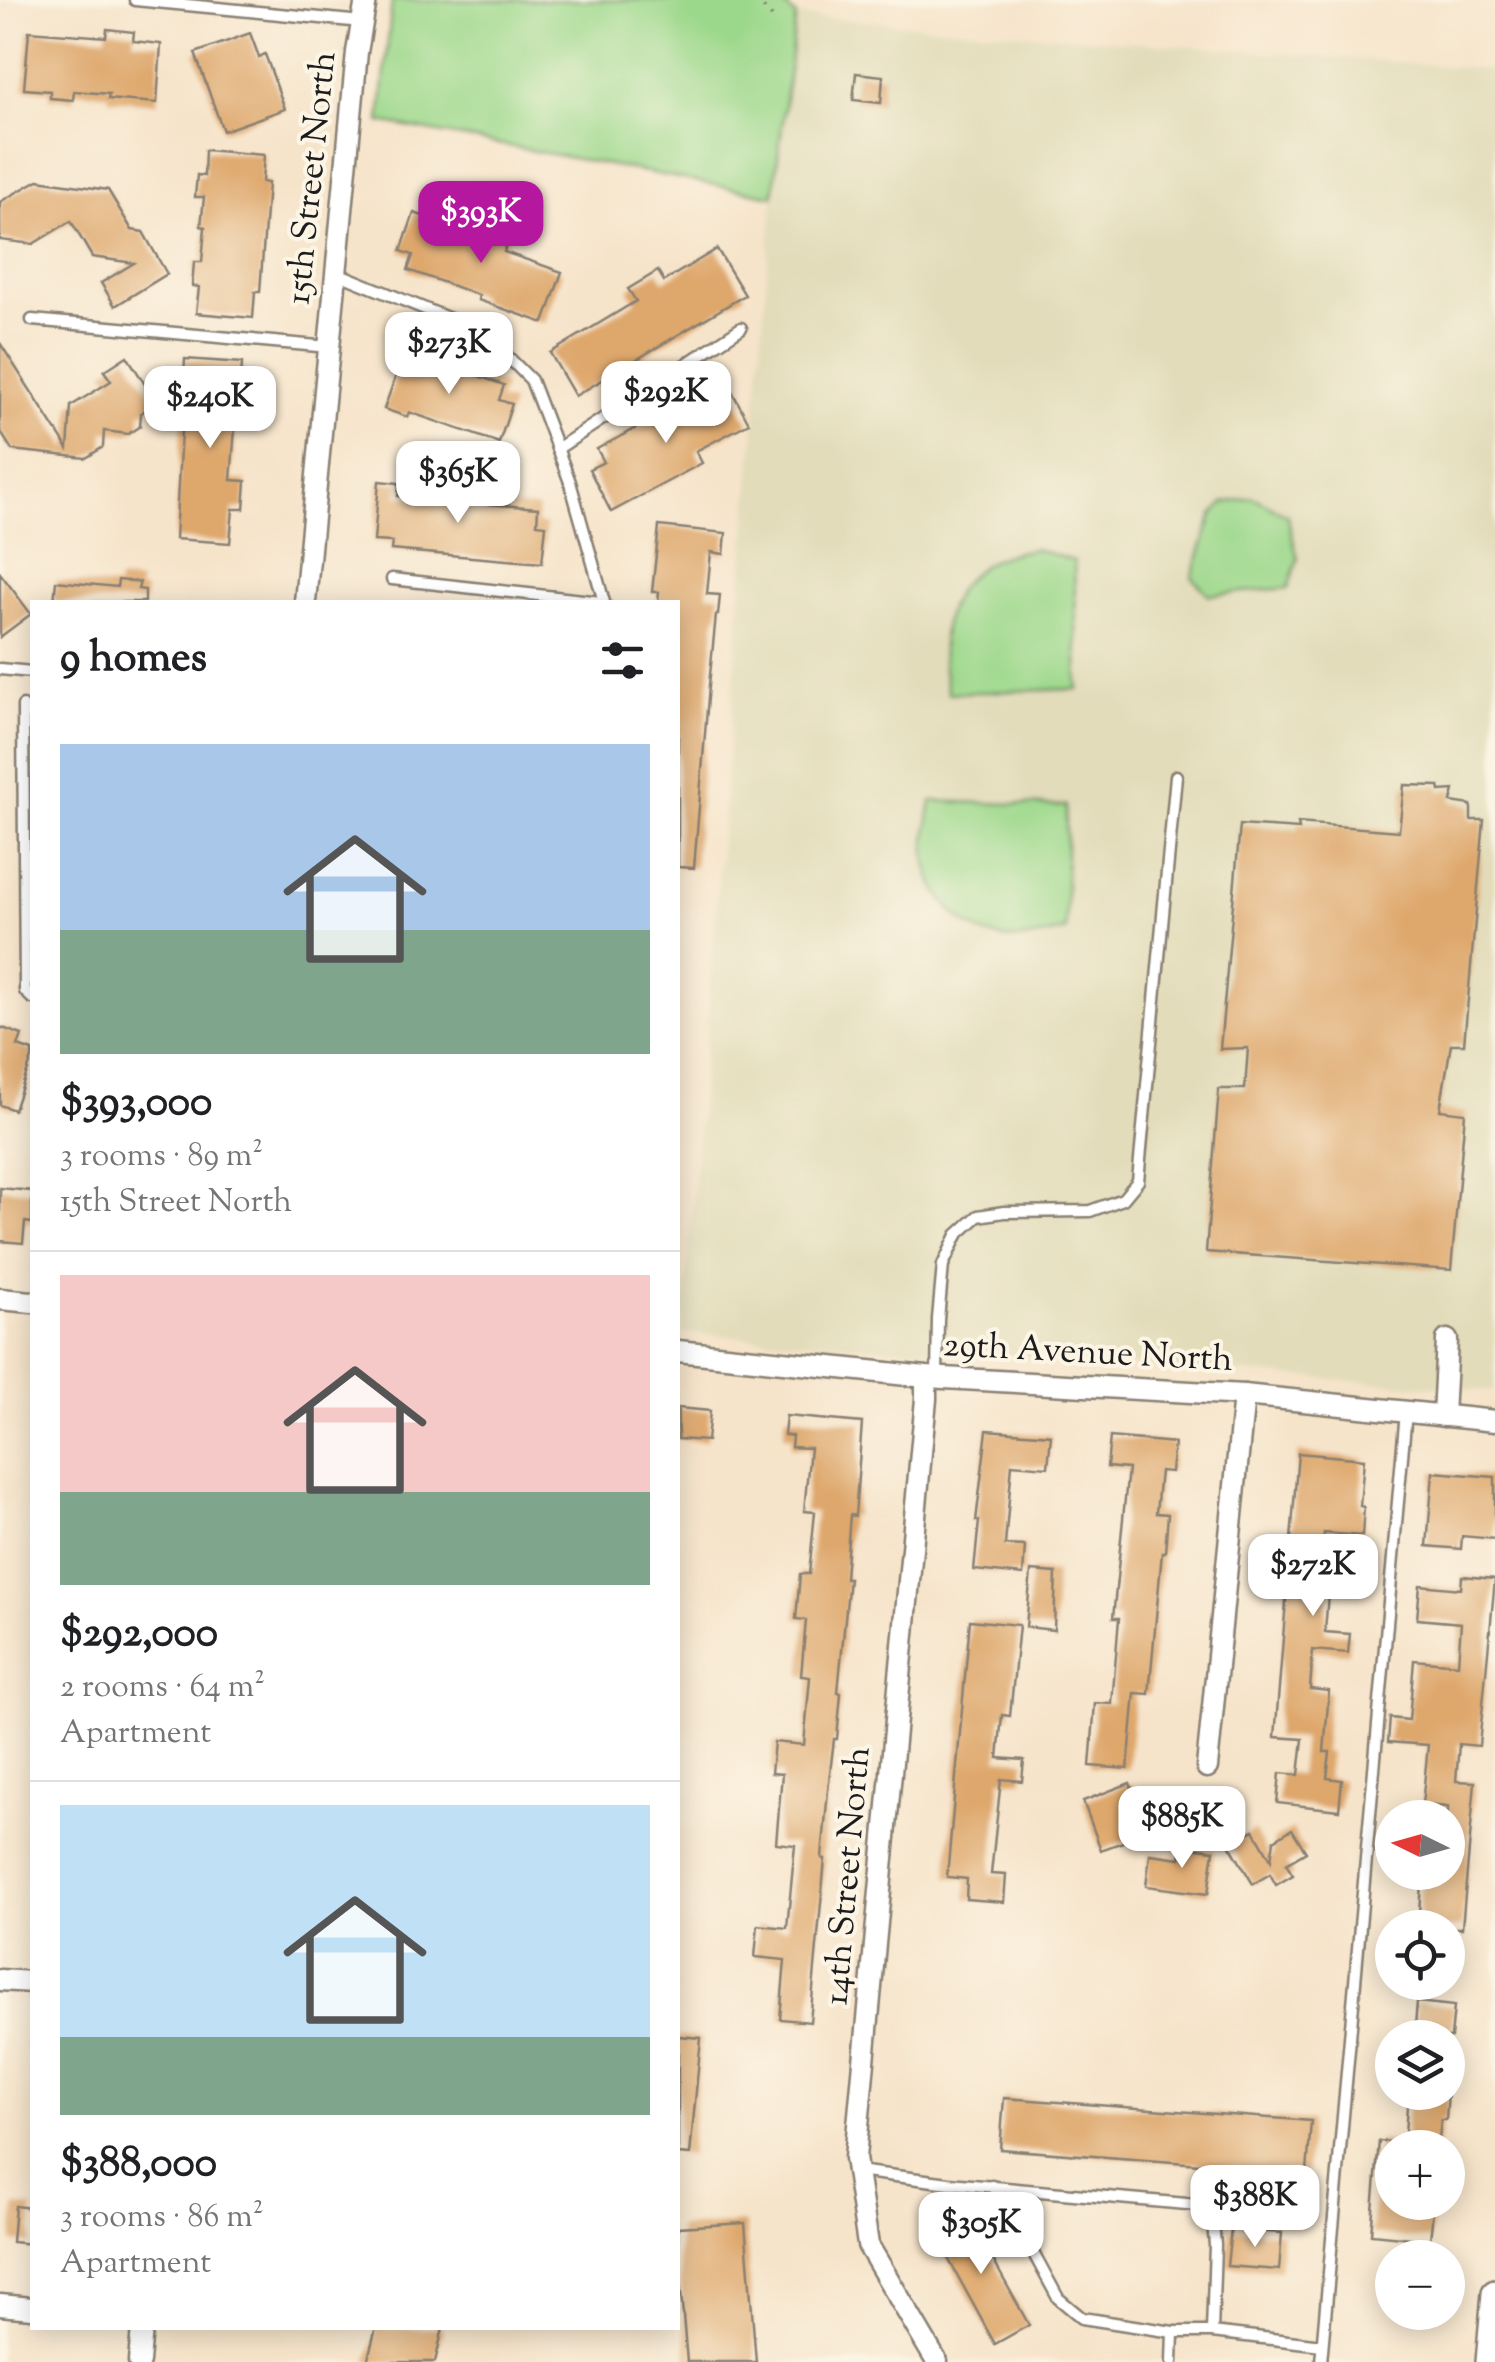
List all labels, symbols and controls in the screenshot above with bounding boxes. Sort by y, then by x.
street label: 15th Street North [274,49,352,307]
pin: $393K [411,181,551,266]
text: $393K [440,190,522,236]
pin: $273K [379,312,519,397]
text: $273K [407,321,491,367]
pin: $292K [596,361,736,446]
pin: $240K [140,366,280,451]
text: $292K [623,370,709,416]
text: $240K [166,375,254,421]
pin: $365K [388,441,528,526]
text: $365K [418,450,498,496]
text: 9 homes [60,630,207,690]
icon: filters [595,633,650,688]
icon: home [265,809,445,989]
text: $393,000 [60,1074,212,1134]
text: 3 rooms · 89 m² [60,1134,263,1180]
text: 15th Street North [60,1180,292,1226]
street label: 29th Avenue North [942,1321,1234,1387]
icon: home [265,1340,445,1520]
pin: $272K [1243,1534,1383,1619]
text: $272K [1270,1543,1356,1589]
text: $292,000 [60,1605,218,1665]
text: 2 rooms · 64 m² [60,1665,265,1711]
text: Apartment [60,1711,211,1757]
street label: 14th Street North [812,1745,886,2007]
pin: $885K [1112,1786,1252,1871]
text: $885K [1140,1795,1224,1841]
north arrow [1375,1800,1465,1890]
map controls [1375,1800,1465,2330]
icon: home [265,1870,445,2050]
button: locate [1375,1910,1465,2000]
button: layers [1375,2020,1465,2110]
button: + [1375,2130,1465,2220]
text: $388,000 [60,2135,217,2195]
pin: $388K [1185,2165,1325,2250]
text: $388K [1212,2174,1298,2220]
pin: $305K [911,2192,1051,2277]
text: 3 rooms · 86 m² [60,2195,263,2241]
text: $305K [941,2201,1021,2247]
button: − [1375,2240,1465,2330]
text: Apartment [60,2241,211,2287]

